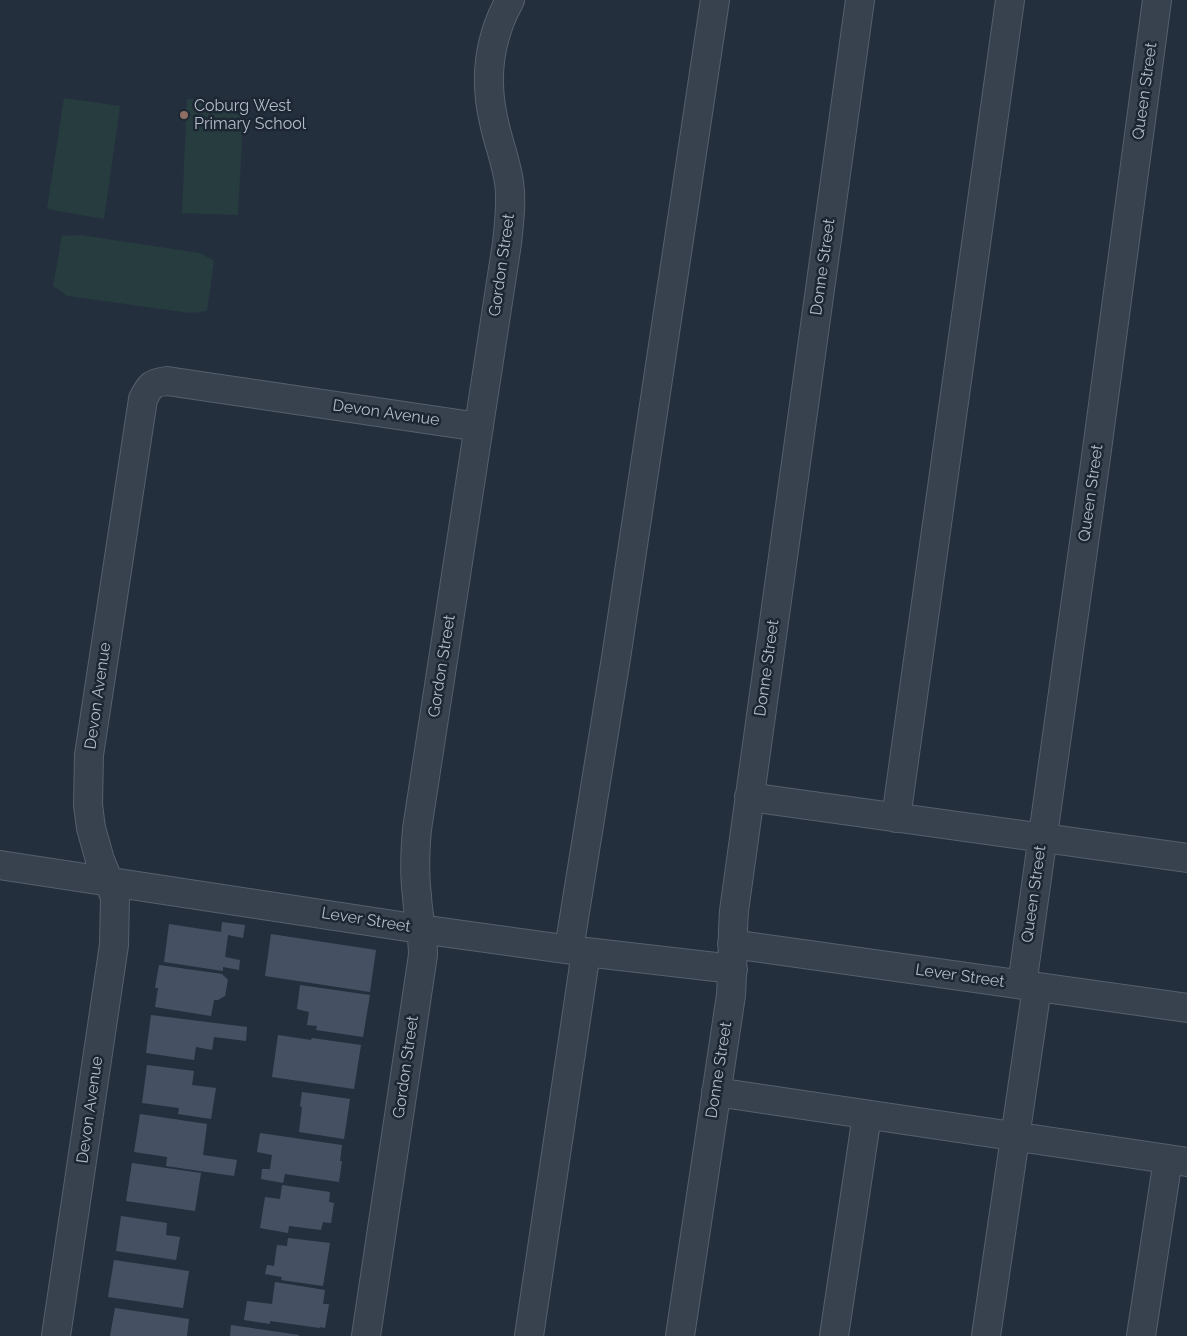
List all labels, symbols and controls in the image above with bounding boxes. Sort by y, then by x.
street label: Queen Street [1129,41,1161,141]
place label: Coburg West Primary School [194,96,306,134]
marker: Coburg West Primary School [178,109,190,121]
street label: Gordon Street [485,212,519,318]
street label: Donne Street [807,217,839,317]
street label: Devon Avenue [331,396,441,430]
street label: Queen Street [1075,443,1107,543]
street label: Gordon Street [424,613,460,719]
street label: Donne Street [751,618,783,718]
street label: Devon Avenue [81,641,115,751]
street label: Queen Street [1018,844,1050,944]
street label: Lever Street [320,903,412,937]
street label: Lever Street [914,960,1006,992]
street label: Gordon Street [389,1014,423,1120]
street label: Donne Street [702,1020,736,1120]
street label: Devon Avenue [73,1055,107,1165]

